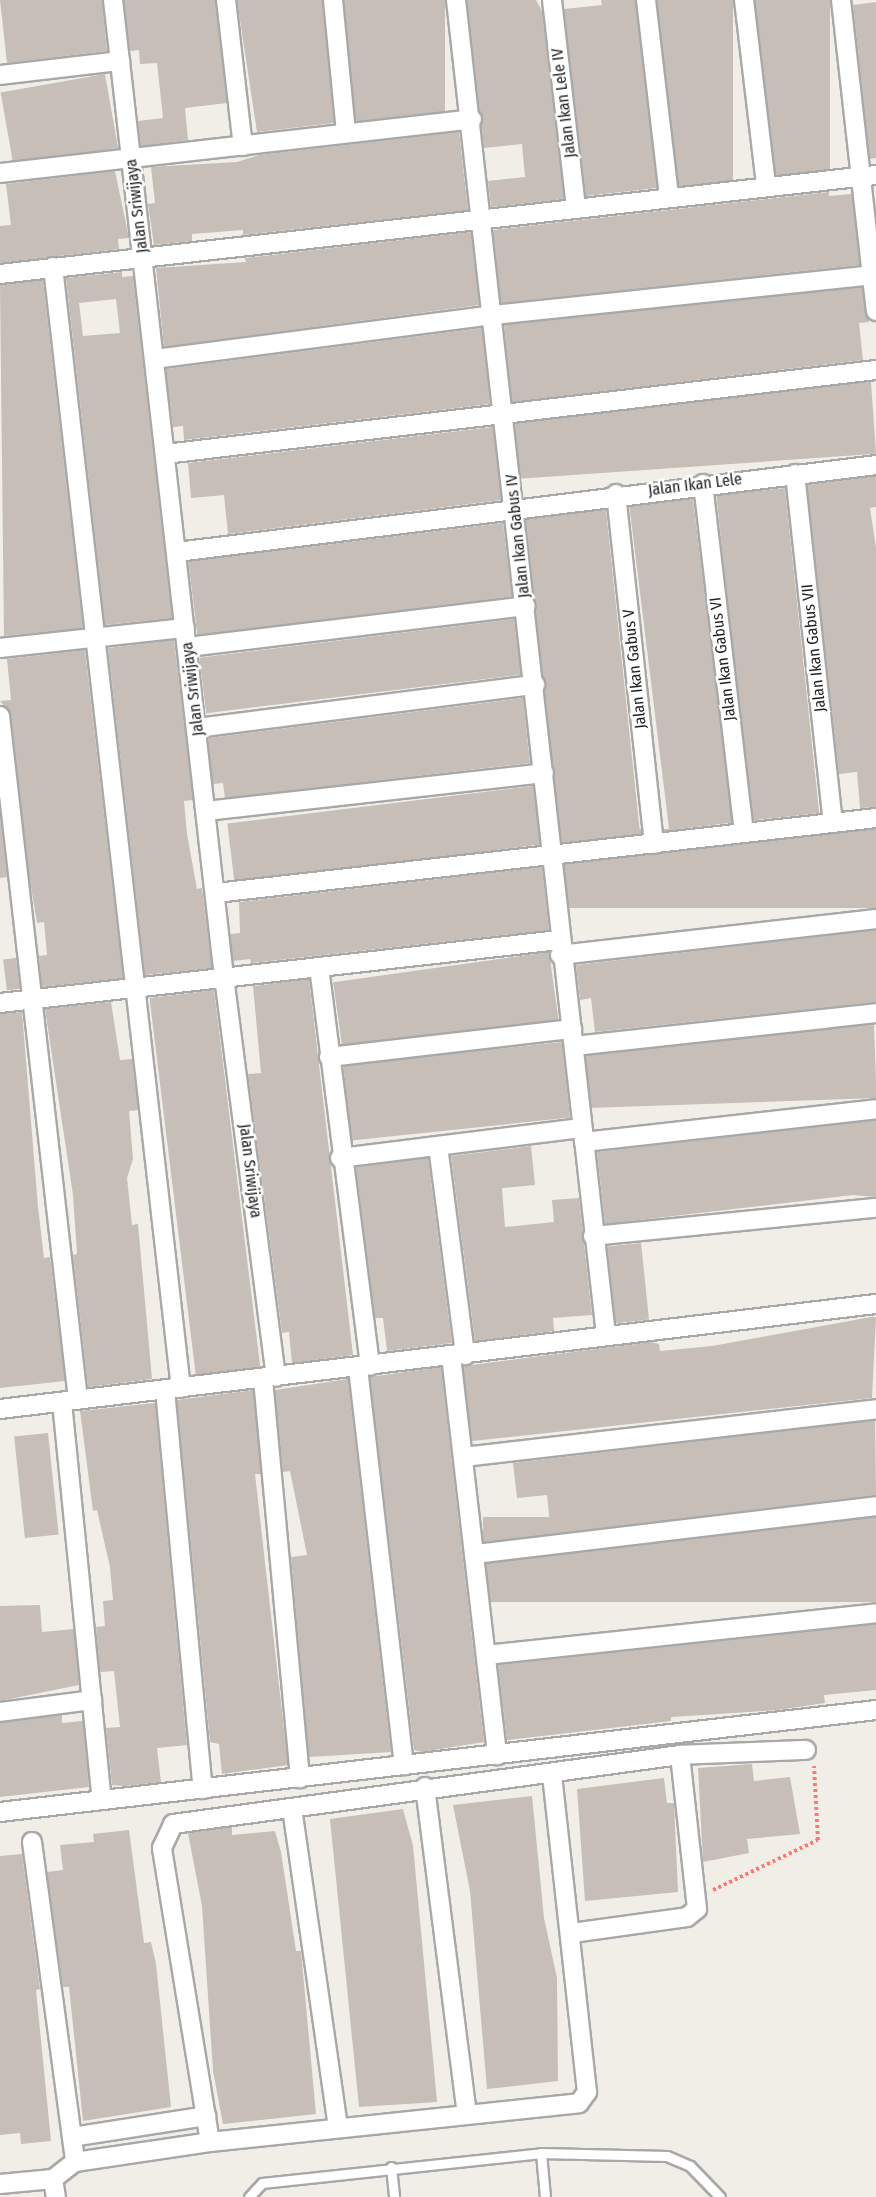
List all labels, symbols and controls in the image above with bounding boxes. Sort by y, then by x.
street label: Jalan Ikan Lele IV [548,47,580,159]
street label: Jalan Sriwijaya [122,158,152,254]
street label: Jalan Ikan Lele [647,470,743,500]
street label: Jalan Ikan Gabus IV [502,473,534,599]
street label: Jalan Ikan Gabus VII [798,583,830,713]
street label: Jalan Ikan Gabus VI [706,596,740,722]
street label: Jalan Ikan Gabus V [619,608,651,730]
street label: Jalan Sriwijaya [178,641,208,737]
street label: Jalan Sriwijaya [235,1123,265,1219]

